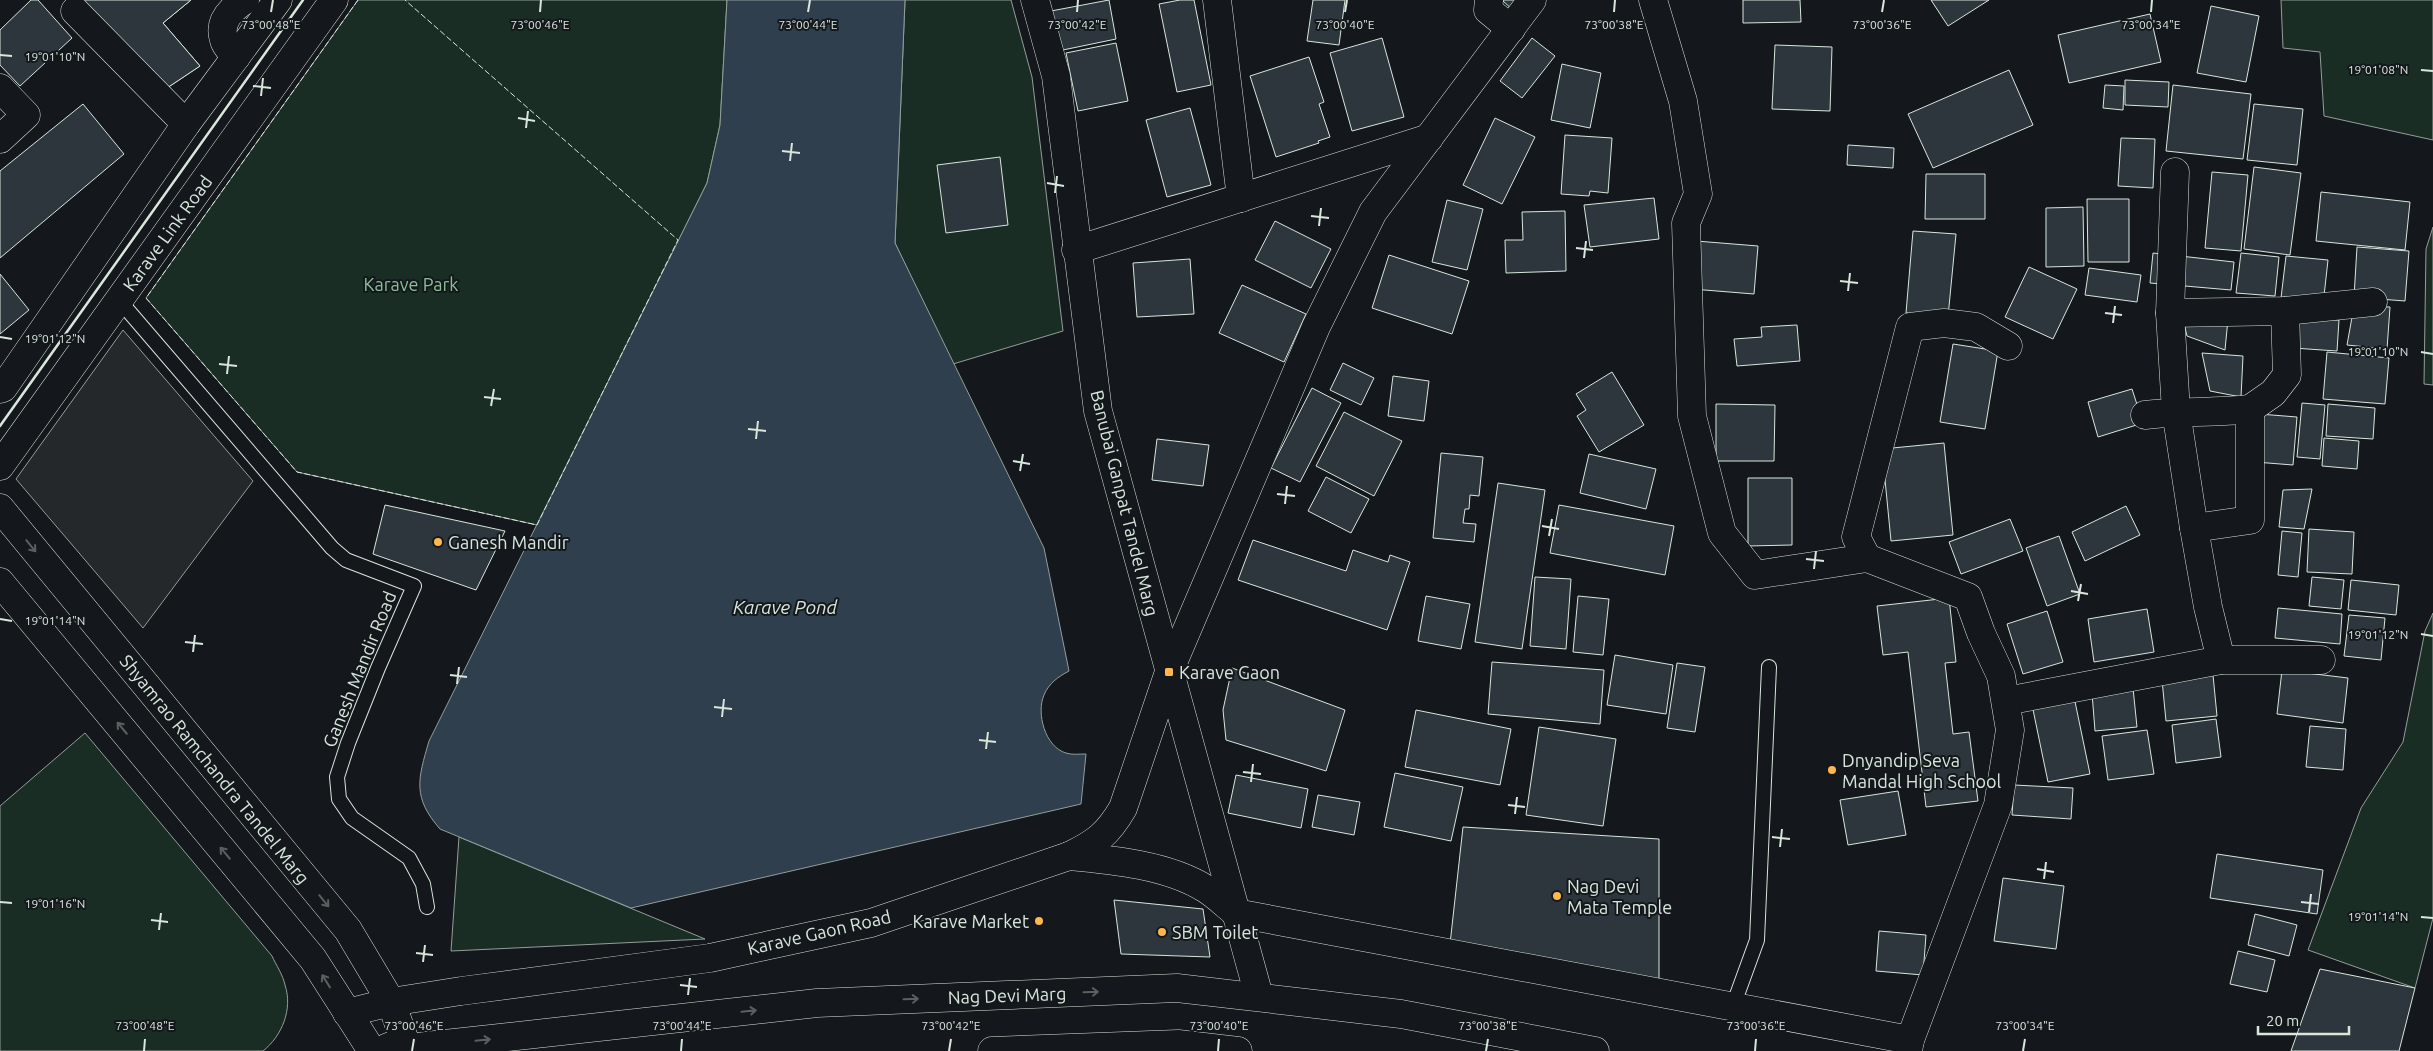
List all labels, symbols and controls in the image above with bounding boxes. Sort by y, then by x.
text: 73°00'48"E [242,18,301,31]
text: 73°00'46"E [511,18,570,31]
text: 73°00'44"E [779,18,838,31]
text: 73°00'42"E [1048,18,1107,31]
text: 73°00'40"E [1316,18,1375,31]
text: 73°00'38"E [1585,18,1644,31]
text: 73°00'36"E [1853,18,1912,31]
text: 73°00'34"E [2122,18,2181,31]
text: 19°01'10"N [25,50,85,63]
text: 19°01'08"N [2348,63,2408,76]
street label: Karave Link Road [118,171,216,295]
park label: Karave Park [364,274,458,294]
text: 19°01'12"N [25,332,85,345]
text: 19°01'10"N [2348,345,2408,358]
street label: Banubai Ganpat Tandel Marg [1087,388,1163,618]
place label: Ganesh Mandir [448,532,569,552]
marker: Ganesh Mandir [432,536,444,548]
one-way arrow [25,539,37,552]
street label: Ganesh Mandir Road [319,588,399,750]
water label: Karave Pond [733,596,839,618]
text: 19°01'14"N [25,614,85,627]
text: 19°01'12"N [2348,628,2408,641]
street label: Shyamrao Ramchandra Tandel Marg [116,651,314,887]
place label: Karave Gaon [1179,662,1280,682]
marker: Karave Gaon [1163,666,1175,678]
one-way arrow [116,722,127,735]
place label: Dnyandip Seva Mandal High School [1842,750,2002,791]
marker: Dnyandip Seva Mandal High School [1826,764,1838,776]
one-way arrow [220,847,231,860]
place label: Nag Devi Mata Temple [1567,876,1672,917]
marker: Nag Devi Mata Temple [1551,890,1563,902]
one-way arrow [318,894,329,907]
text: 19°01'16"N [25,897,85,910]
street label: Karave Gaon Road [745,906,893,958]
text: 19°01'14"N [2348,910,2408,923]
place label: Karave Market [912,911,1029,931]
marker: Karave Market [1033,915,1045,927]
place label: SBM Toilet [1172,922,1258,942]
marker: SBM Toilet [1156,926,1168,938]
one-way arrow [321,974,331,988]
street label: Nag Devi Marg [947,983,1067,1007]
one-way arrow [1082,987,1098,996]
one-way arrow [902,995,918,1004]
scale bar [2258,1004,2349,1036]
one-way arrow [740,1006,756,1016]
text: 20 m [2266,1012,2299,1029]
text: 73°00'48"E [116,1019,175,1032]
text: 73°00'46"E [385,1019,444,1032]
text: 73°00'44"E [653,1019,712,1032]
text: 73°00'42"E [922,1019,981,1032]
text: 73°00'40"E [1190,1019,1249,1032]
text: 73°00'38"E [1459,1019,1518,1032]
text: 73°00'36"E [1727,1019,1786,1032]
text: 73°00'34"E [1996,1019,2055,1032]
one-way arrow [474,1035,490,1045]

